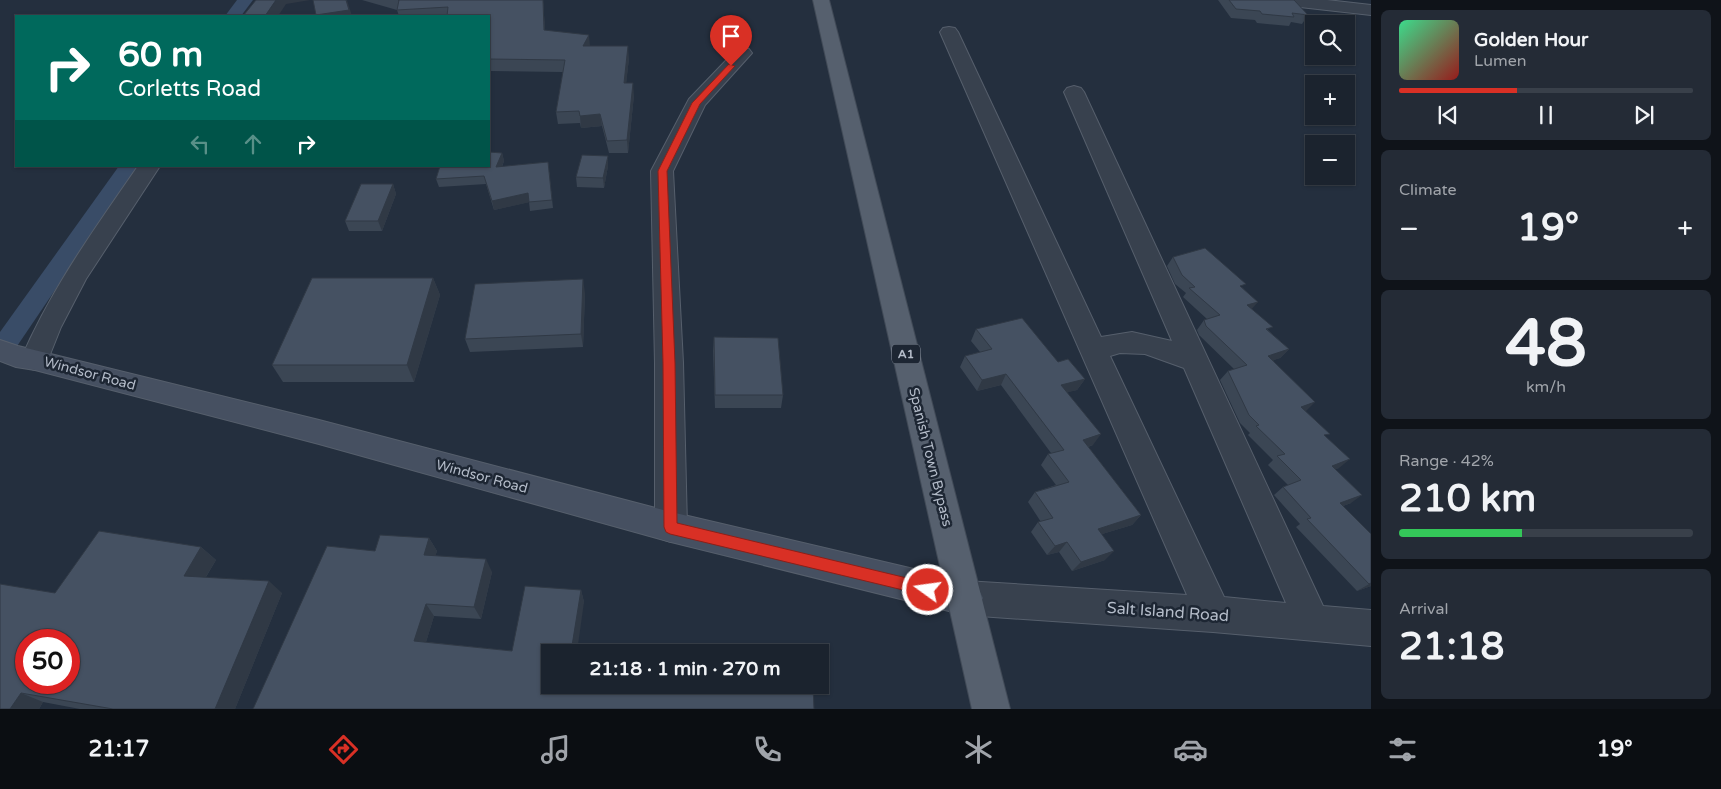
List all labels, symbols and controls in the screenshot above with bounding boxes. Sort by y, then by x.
pin [710,15,752,66]
map controls [1305,15,1355,185]
button: search [1305,15,1355,65]
icon: arrive [717,22,745,50]
text: Golden Hour [1474,29,1588,51]
text: 60 m [118,34,203,76]
icon: right [35,35,100,100]
text: Lumen [1474,51,1526,71]
button: + [1305,75,1355,125]
text: Corletts Road [118,76,261,102]
icon: previous [1434,101,1462,129]
icon: pause [1532,101,1560,129]
icon: next [1630,101,1658,129]
icon: left [186,130,214,158]
icon: ahead [239,130,267,158]
icon: right [292,130,320,158]
button: − [1305,135,1355,185]
text: Climate [1399,180,1457,200]
text: 19° [1517,205,1579,251]
text: − [1399,212,1419,246]
text: + [1677,212,1693,246]
text: 48 [1505,305,1587,384]
road number: A1 [892,344,920,364]
street label: Windsor Road [42,353,138,394]
text: km/h [1526,377,1566,397]
street label: Spanish Town Bypass [905,386,956,529]
text: Range · 42% [1399,451,1494,471]
street label: Windsor Road [434,456,530,497]
text: 210 km [1399,476,1536,522]
position arrow [901,563,953,615]
street label: Salt Island Road [1106,598,1230,626]
text: Arrival [1399,599,1448,619]
text: 21:18 [1399,624,1504,670]
speed limit sign: 50 [15,629,80,694]
text: 21:18 · 1 min · 270 m [589,658,781,680]
icon: directions [326,732,361,767]
icon: music [538,732,573,767]
icon: phone [750,732,785,767]
icon: climate [961,732,996,767]
icon: car [1173,732,1208,767]
icon: filters [1385,732,1420,767]
text: 21:17 [88,736,149,762]
text: 19° [1597,736,1633,762]

